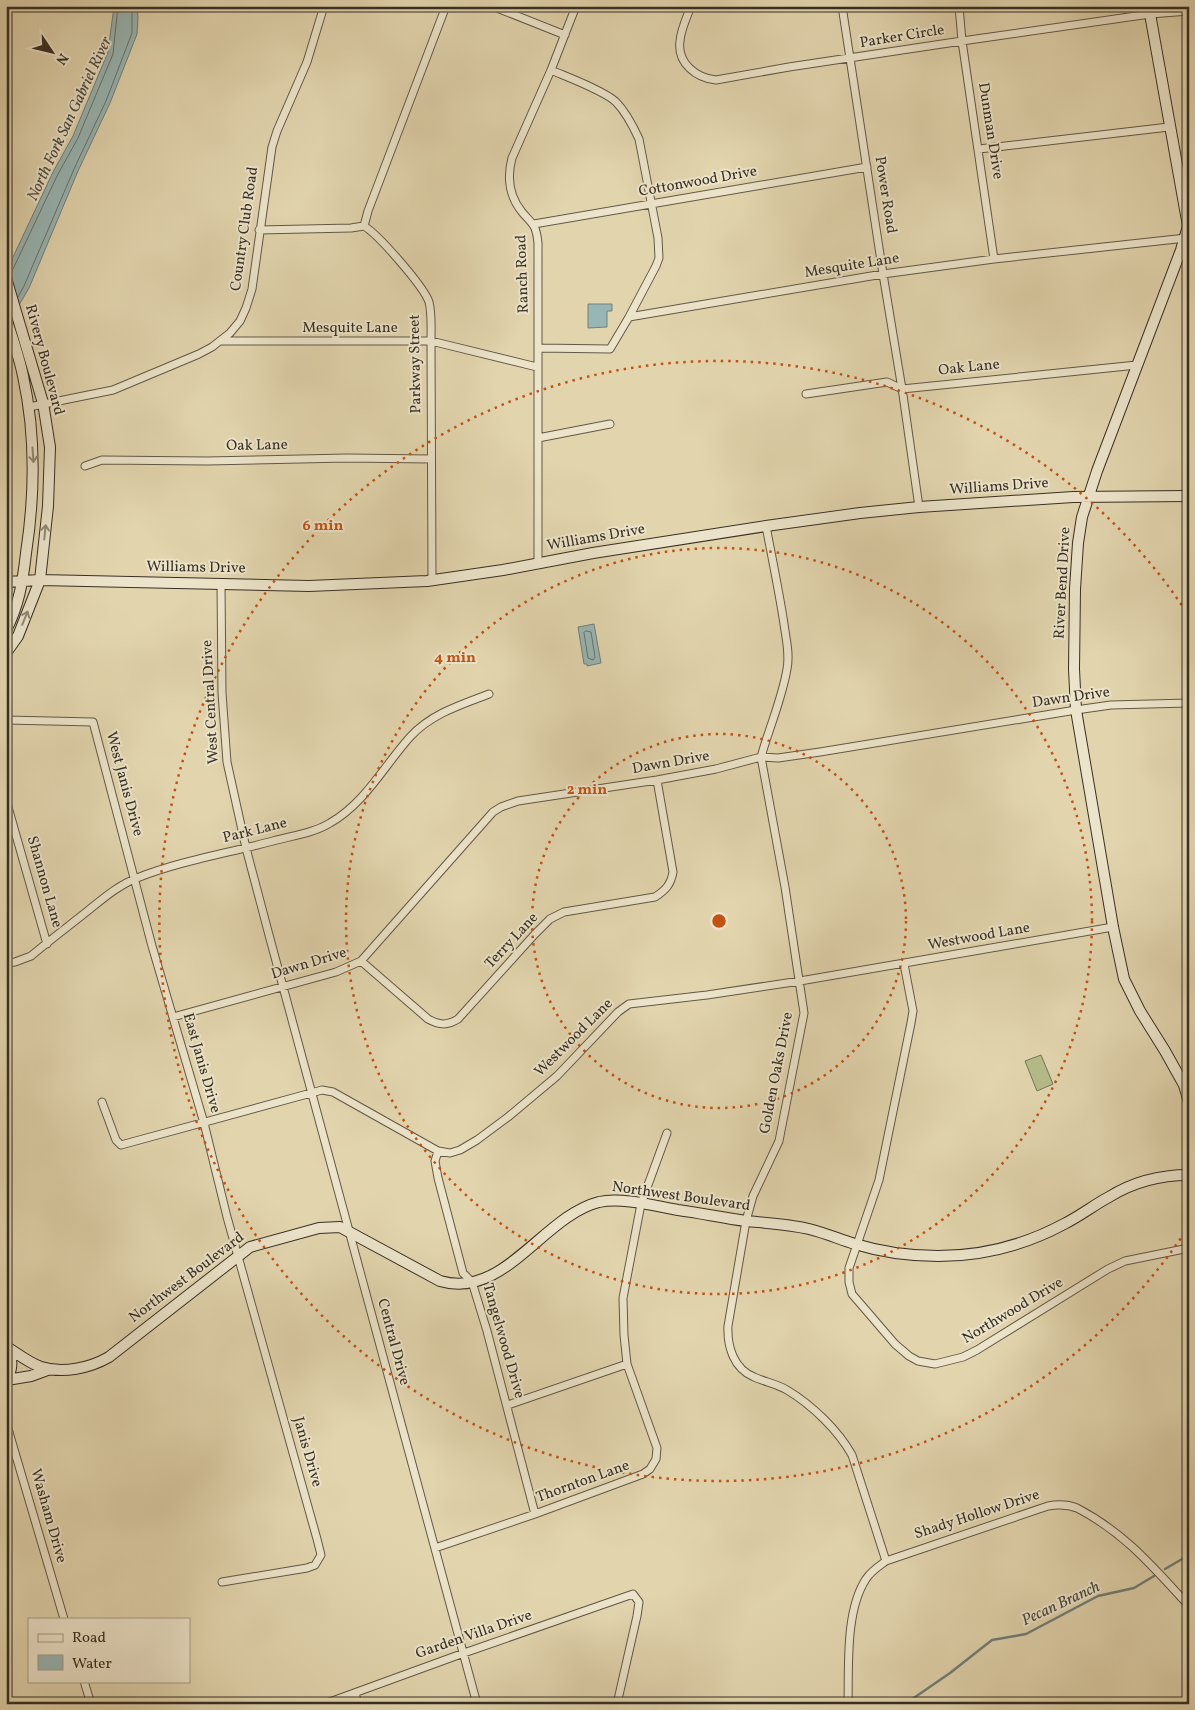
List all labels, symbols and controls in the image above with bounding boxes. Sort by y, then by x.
street label: Parker Circle [858,20,946,54]
north arrow [28,28,78,78]
water label: North Fork San Gabriel River [23,34,117,204]
street label: Dunman Drive [972,81,1008,181]
street label: Power Road [869,155,901,235]
street label: Cottonwood Drive [637,161,759,203]
street label: Country Club Road [226,166,264,292]
street label: Ranch Road [511,234,535,314]
street label: Mesquite Lane [803,248,901,284]
street label: Rivery Boulevard [19,302,69,418]
street label: Parkway Street [405,314,427,414]
street label: Mesquite Lane [302,318,398,339]
street label: Oak Lane [937,354,1001,382]
street label: Oak Lane [226,435,288,457]
one-way arrow [28,447,37,463]
street label: Williams Drive [949,473,1049,501]
text: 6 min [303,516,344,537]
street label: Williams Drive [545,519,647,557]
one-way arrow [40,524,50,540]
street label: River Bend Drive [1050,526,1076,640]
street label: Williams Drive [146,557,246,579]
one-way arrow [21,611,31,626]
street label: West Central Drive [197,639,225,765]
text: 4 min [434,648,476,669]
street label: Dawn Drive [1031,682,1111,714]
street label: West Janis Drive [100,729,148,839]
street label: Dawn Drive [631,746,711,780]
text: 2 min [567,780,607,801]
street label: Park Lane [221,813,289,849]
street label: Shannon Lane [21,834,67,930]
street label: Terry Lane [480,908,544,974]
centre of rings [710,912,728,930]
street label: Westwood Lane [926,918,1032,956]
street label: Dawn Drive [269,943,349,985]
street label: Westwood Lane [530,994,618,1082]
street label: Golden Oaks Drive [755,1010,799,1136]
street label: East Janis Drive [177,1011,225,1115]
street label: Northwest Boulevard [610,1177,752,1217]
street label: Northwest Boulevard [125,1228,249,1328]
street label: Northwood Drive [959,1273,1067,1349]
street label: Tangelwood Drive [476,1281,530,1401]
street label: Central Drive [371,1296,415,1388]
street label: Janis Drive [287,1415,327,1489]
street label: Thornton Lane [534,1455,632,1509]
street label: Washam Drive [25,1466,71,1566]
street label: Shady Hollow Drive [912,1485,1042,1545]
water label: Pecan Branch [1018,1576,1104,1632]
street label: Garden Villa Drive [413,1605,535,1665]
legend [28,1618,190,1682]
text: Road [72,1628,106,1649]
text: Water [72,1654,112,1675]

